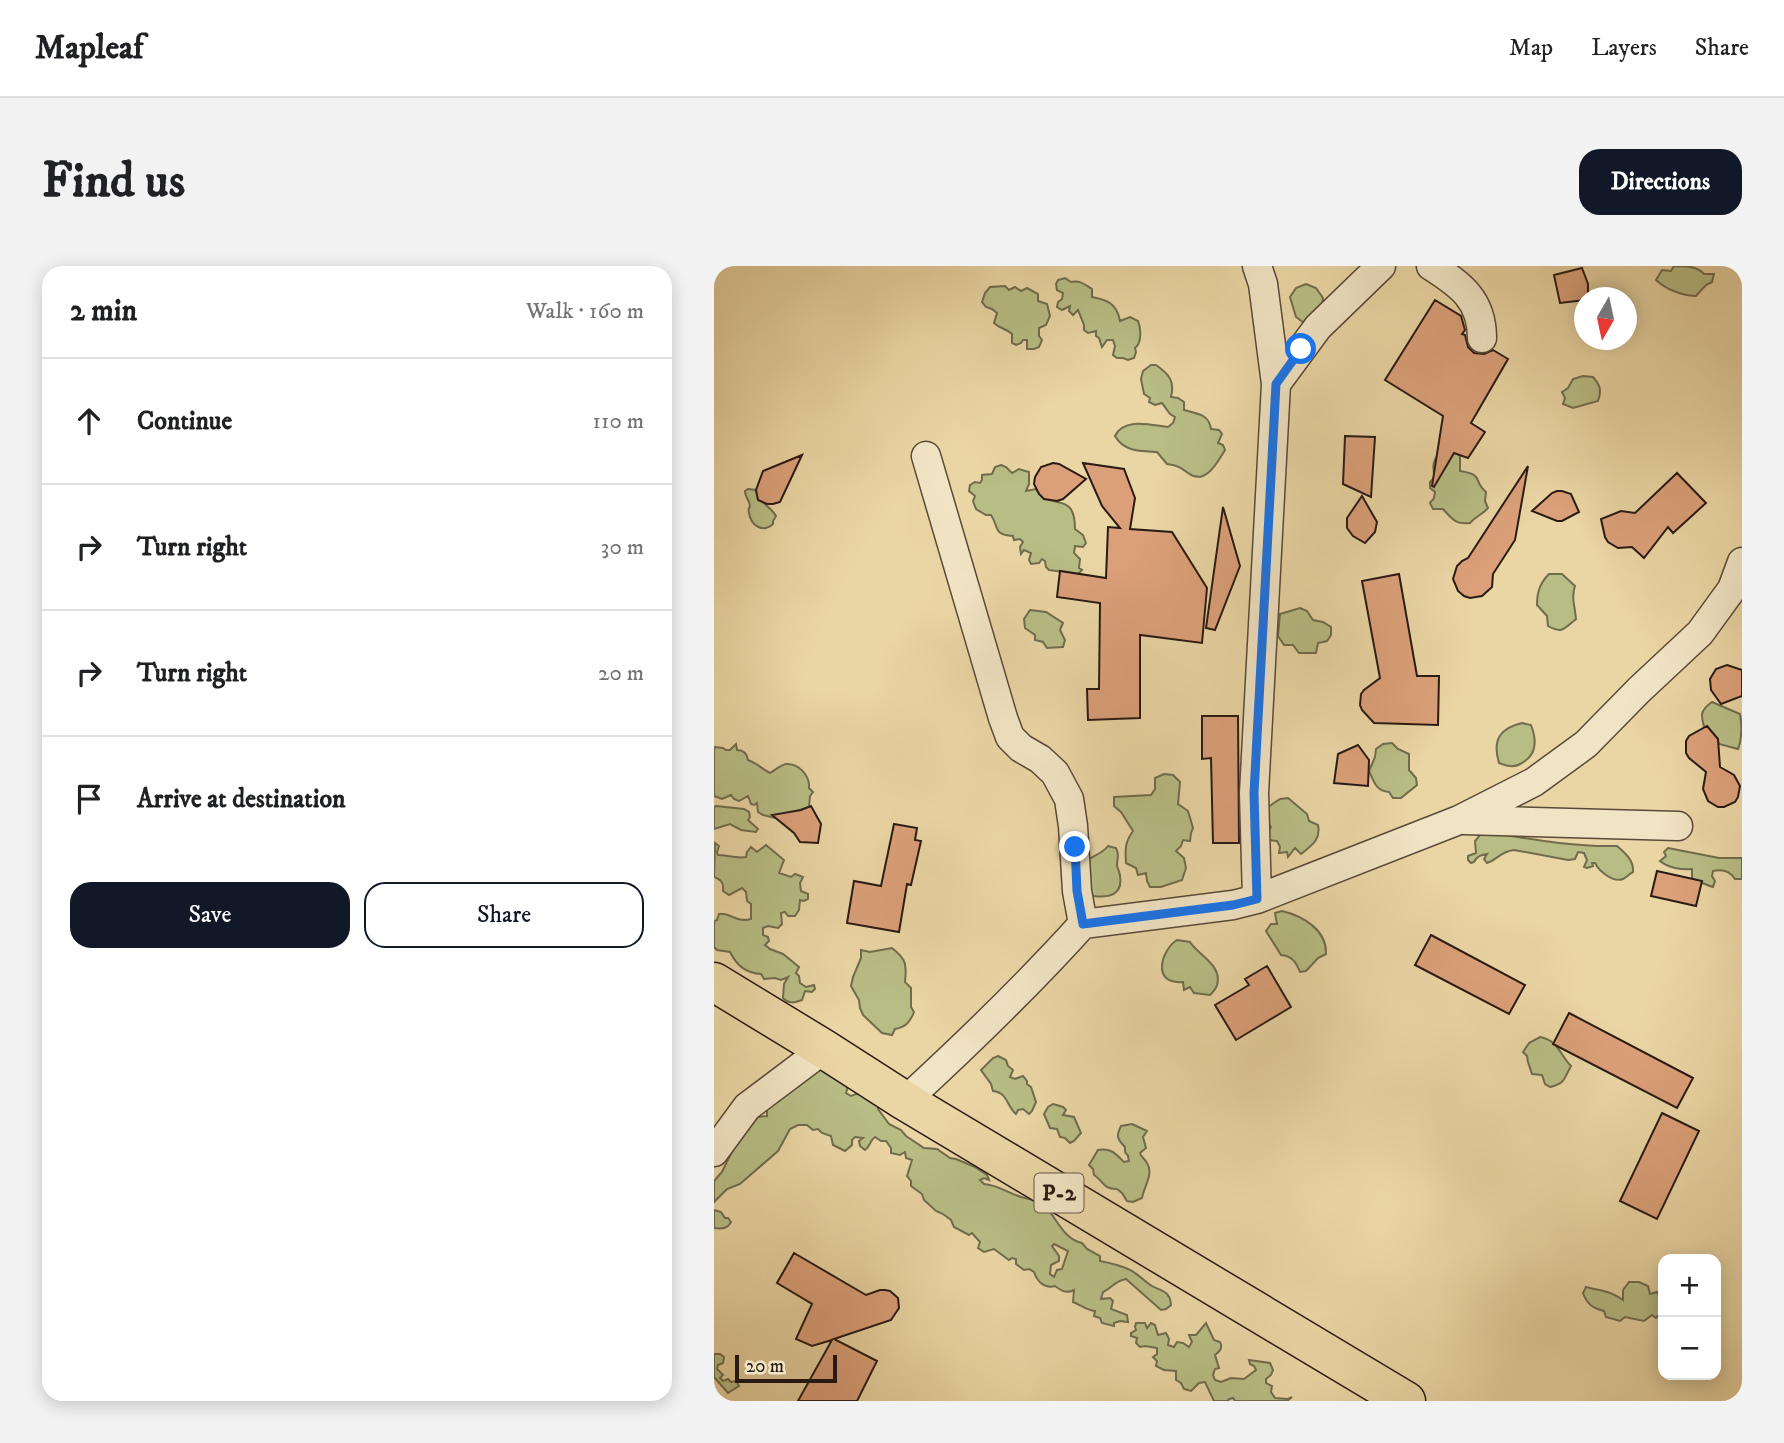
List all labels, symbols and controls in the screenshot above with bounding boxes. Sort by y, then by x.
text: Mapleaf [35,28,144,69]
text: Map [1509,33,1553,63]
text: Layers [1591,33,1657,63]
text: Share [1695,33,1749,63]
button: Directions [1579,149,1742,215]
text: Find us [42,151,185,213]
north arrow [1574,287,1637,350]
text: 2 min [70,293,137,330]
text: Walk · 160 m [526,297,644,326]
route start [1285,333,1316,364]
icon: ahead [70,402,108,440]
text: Continue [137,405,232,438]
text: 110 m [593,407,644,436]
icon: right [70,528,108,566]
text: Turn right [137,531,247,564]
text: 30 m [601,533,644,562]
icon: right [70,654,108,692]
text: Turn right [137,657,247,690]
text: 20 m [598,659,644,688]
icon: arrive [70,780,108,818]
text: Arrive at destination [137,783,346,816]
route end [1059,831,1090,862]
button: Save [70,882,350,948]
button: Share [364,882,644,948]
road number: P-2 [1034,1174,1084,1212]
map controls [1658,1254,1721,1380]
button: + [1658,1254,1721,1317]
button: − [1658,1317,1721,1380]
scale bar [735,1352,836,1384]
text: 20 m [746,1355,784,1378]

